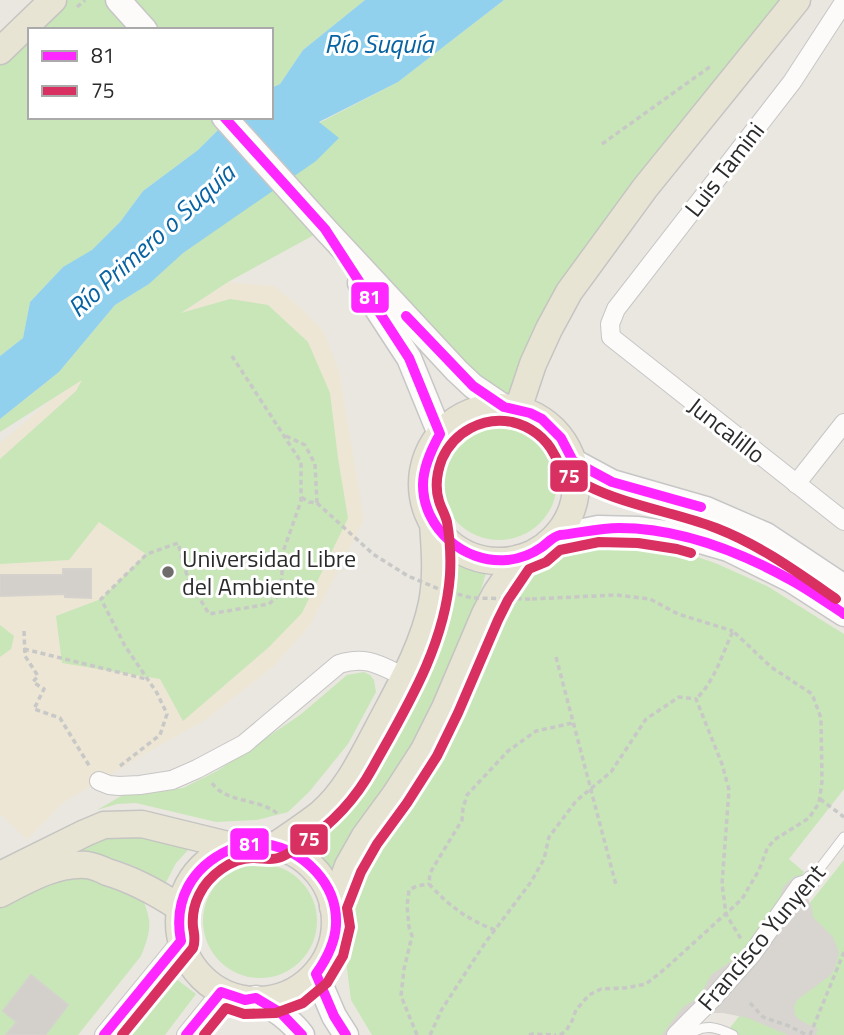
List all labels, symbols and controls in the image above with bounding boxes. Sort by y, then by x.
water label: Río Suquía [325,24,435,63]
legend [28,28,273,119]
text: 81 [91,39,115,71]
text: 75 [91,74,115,106]
street label: Luis Tamini [675,114,773,224]
water label: Río Primero o Suquía [59,153,245,326]
line badge: 81 [350,281,390,314]
text: 81 [359,282,381,311]
street label: Juncalillo [681,388,773,472]
line badge: 75 [549,459,589,493]
text: 75 [558,461,580,490]
place label: Universidad Libre del Ambiente [182,540,356,604]
marker: Universidad Libre del Ambiente [160,564,176,580]
line badge: 75 [289,823,329,856]
text: 75 [298,824,320,853]
line badge: 81 [229,827,270,861]
text: 81 [239,829,261,858]
street label: Francisco Yunyent [689,855,834,1018]

